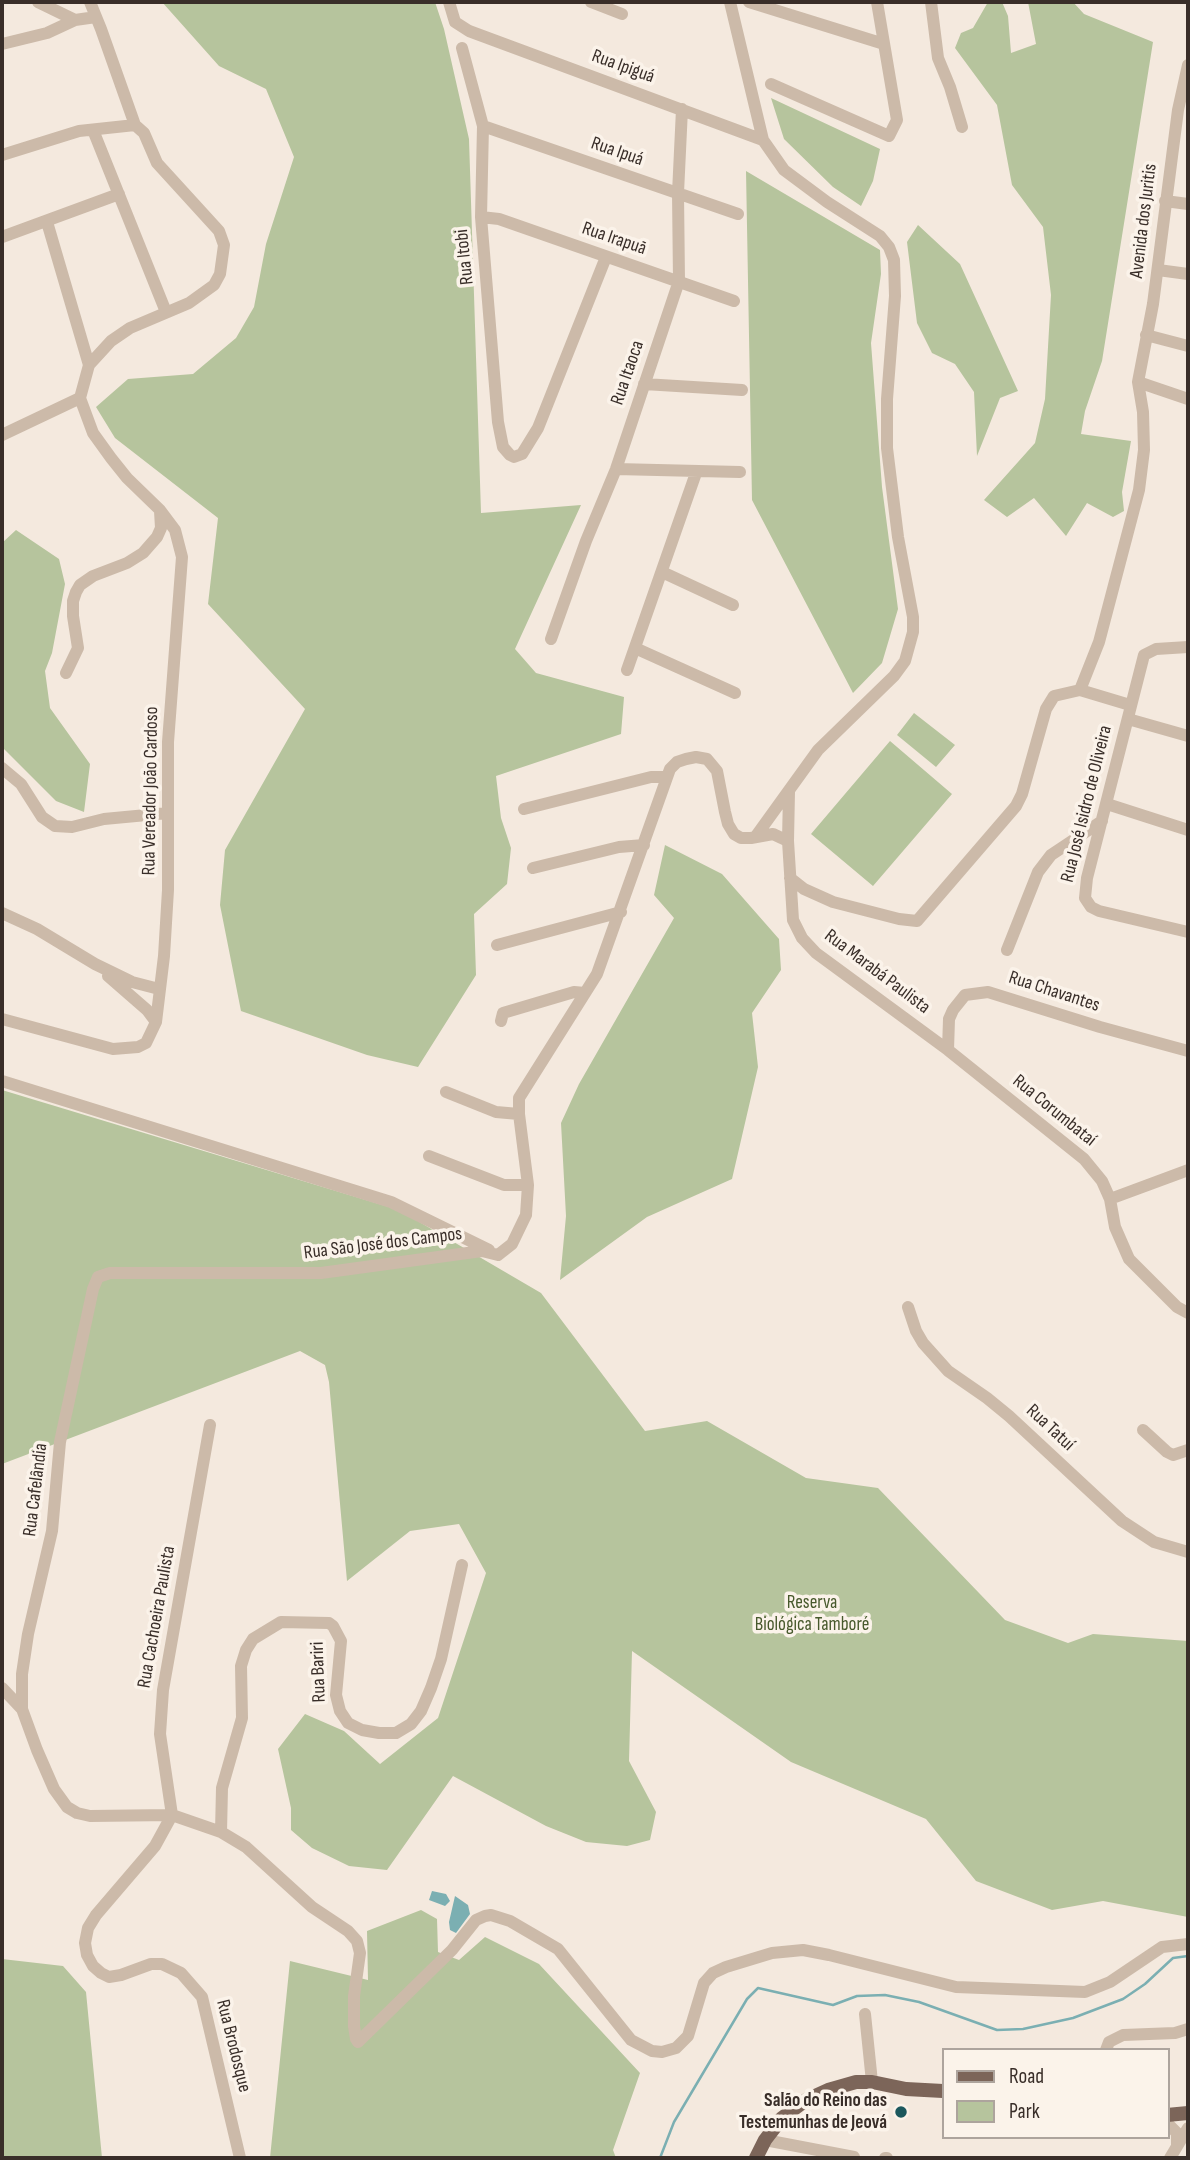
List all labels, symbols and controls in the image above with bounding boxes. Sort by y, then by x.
street label: Rua Ipiguá [588,45,658,89]
street label: Rua Ipuá [588,132,646,172]
street label: Avenida dos Juritis [1126,162,1162,280]
street label: Rua Irapuã [579,217,649,261]
street label: Rua Itobi [451,228,479,286]
street label: Rua Itaoca [606,338,650,408]
street label: Rua Vereador João Cardoso [138,706,164,876]
street label: Rua José Isidro de Oliveira [1056,723,1118,885]
street label: Rua Marabá Paulista [820,925,934,1019]
street label: Rua Chavantes [1006,967,1102,1017]
street label: Rua Corumbataí [1007,1070,1101,1152]
street label: Rua São José dos Campos [303,1223,463,1265]
street label: Rua Tatuí [1021,1400,1079,1456]
street label: Rua Cafelândia [19,1442,53,1538]
street label: Rua Cachoeira Paulista [133,1544,181,1690]
park label: Reserva Biológica Tamboré [755,1592,869,1636]
street label: Rua Bariri [307,1641,331,1703]
street label: Rua Brodosque [210,1997,256,2095]
legend [942,2048,1169,2139]
text: Road [1009,2064,1044,2089]
place label: Salão do Reino das Testemunhas de Jeová [739,2090,887,2134]
text: Park [1009,2099,1040,2124]
marker: Salão do Reino das Testemunhas de Jeová [893,2104,909,2120]

